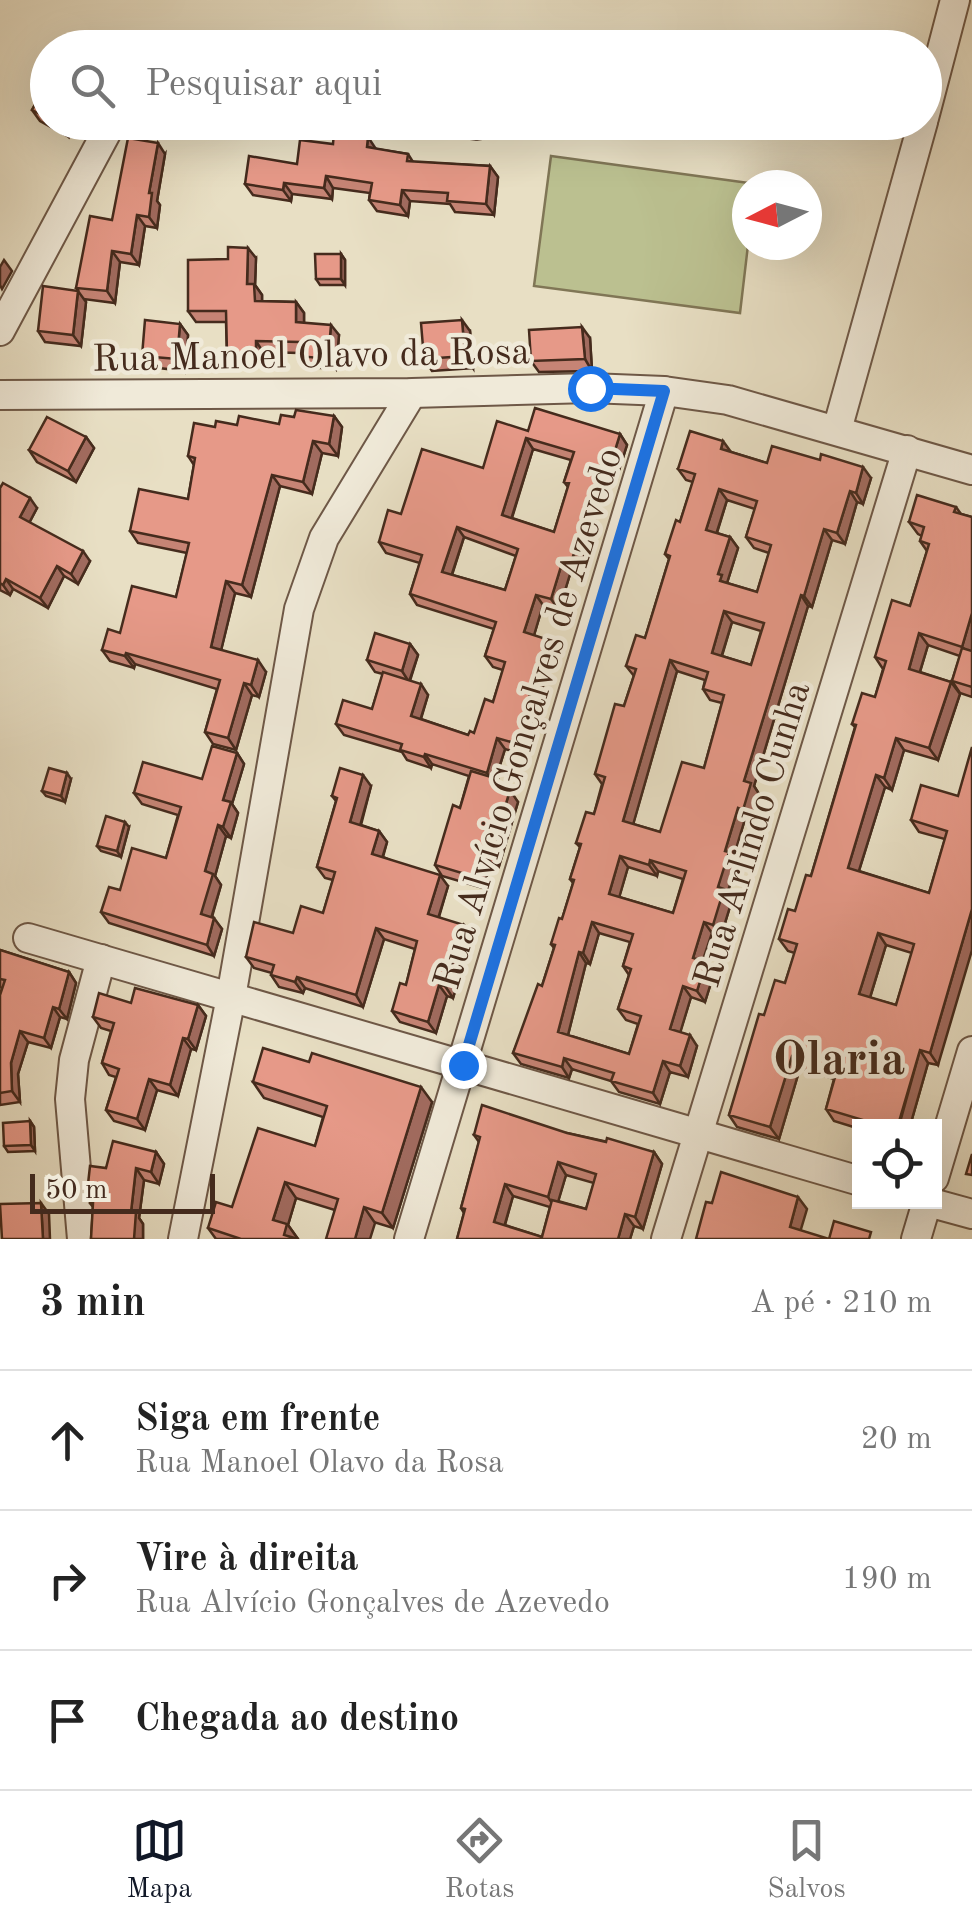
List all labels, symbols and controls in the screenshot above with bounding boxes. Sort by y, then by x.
search box [30,30,942,140]
icon: search [65,58,120,113]
text: Pesquisar aqui [145,66,382,104]
north arrow [732,170,822,260]
street label: Rua Manoel Olavo da Rosa [92,334,531,380]
route start [568,366,614,412]
street label: Rua Alvício Gonçalves de Azevedo [429,444,630,994]
street label: Rua Arlindo Cunha [689,677,819,992]
district label: Olaria [773,1037,905,1085]
route end [441,1043,487,1089]
map controls [852,1119,942,1209]
button: locate [852,1119,942,1209]
scale bar [30,1169,215,1214]
text: 50 m [45,1177,108,1205]
text: 3 min [40,1283,146,1325]
text: A pé · 210 m [750,1288,932,1320]
text: Siga em frente [135,1401,380,1439]
icon: ahead [40,1413,95,1468]
text: 20 m [861,1424,932,1456]
text: Rua Manoel Olavo da Rosa [135,1448,504,1480]
text: Vire à direita [135,1541,359,1579]
icon: right [40,1553,95,1608]
text: 190 m [842,1564,932,1596]
text: Rua Alvício Gonçalves de Azevedo [135,1588,610,1620]
icon: arrive [40,1693,95,1748]
text: Chegada ao destino [135,1701,459,1739]
tab: Mapa [126,1813,192,1908]
tab: Rotas [445,1813,515,1908]
tab: Salvos [767,1813,846,1908]

